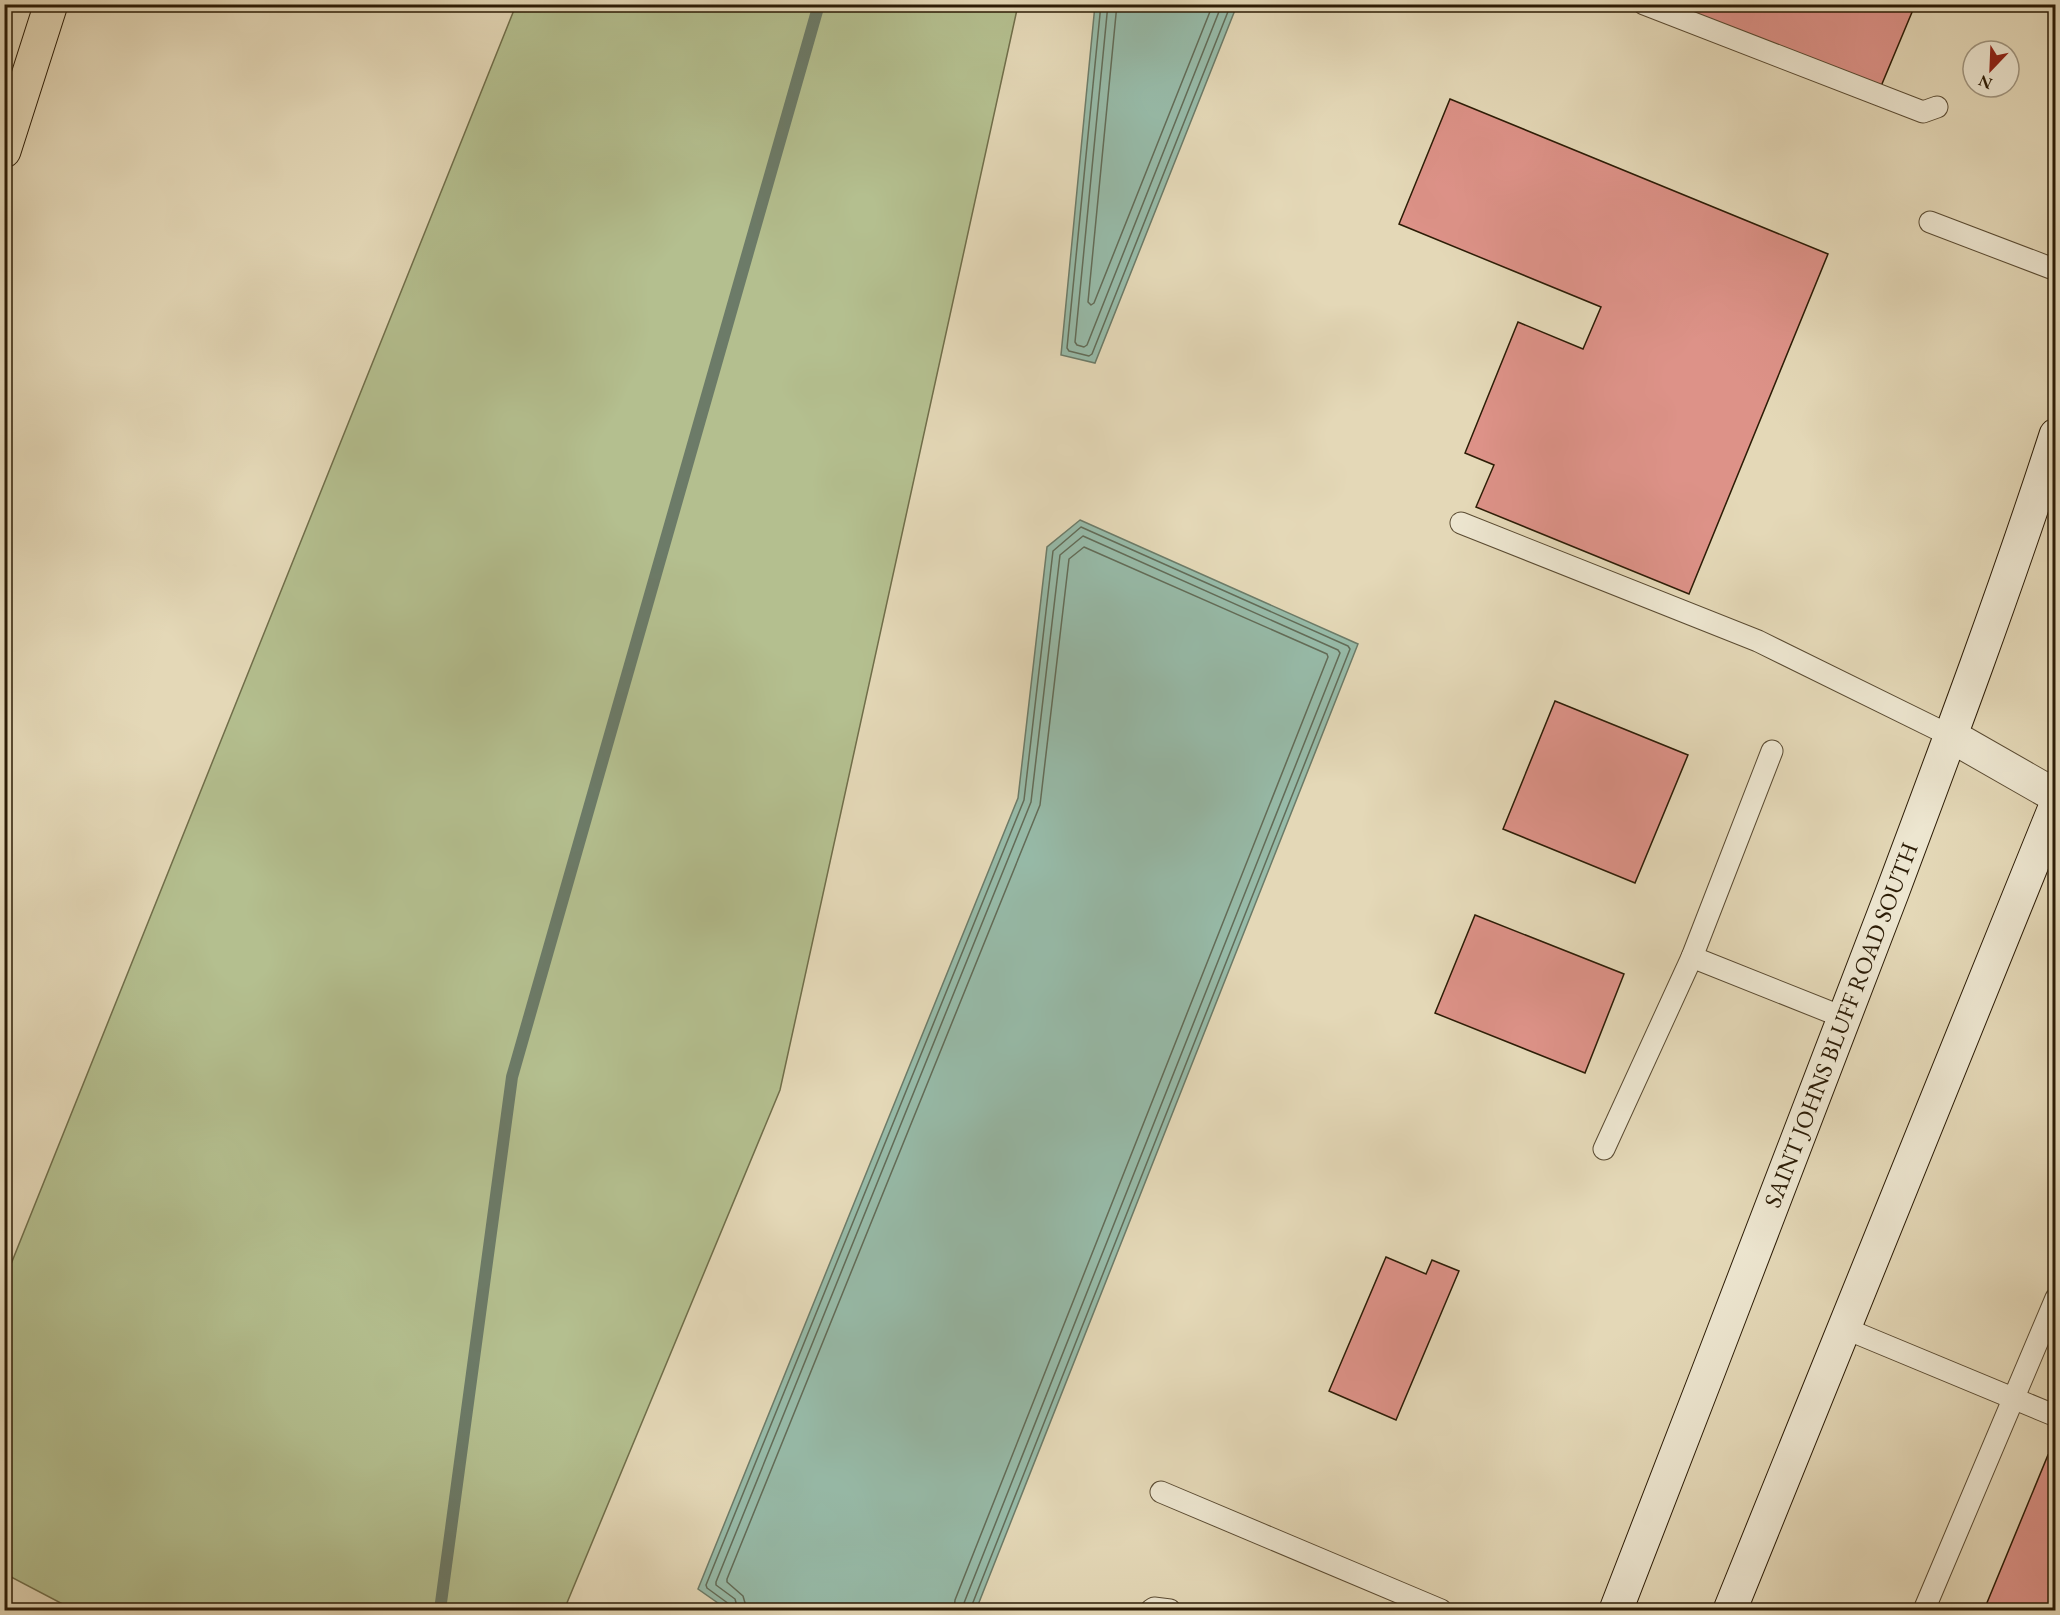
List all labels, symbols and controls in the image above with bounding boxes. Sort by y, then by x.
north arrow [1961,39,2021,99]
text: N [1975,70,1995,95]
street label: SAINT JOHNS BLUFF ROAD SOUTH [1756,838,1925,1212]

